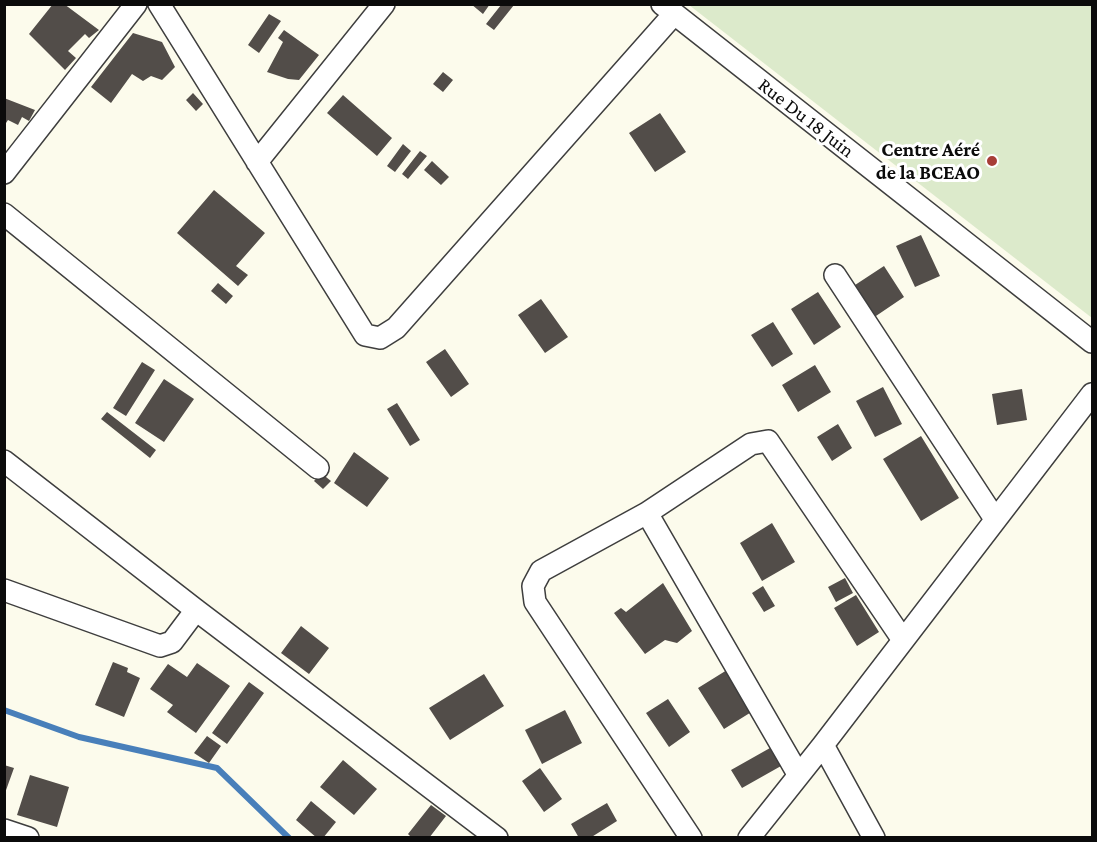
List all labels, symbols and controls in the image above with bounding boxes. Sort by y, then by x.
street label: Rue Du 18 Juin [753,73,859,163]
place label: Centre Aéré de la BCEAO [876,138,980,185]
marker: Centre Aéré de la BCEAO [985,154,999,168]

